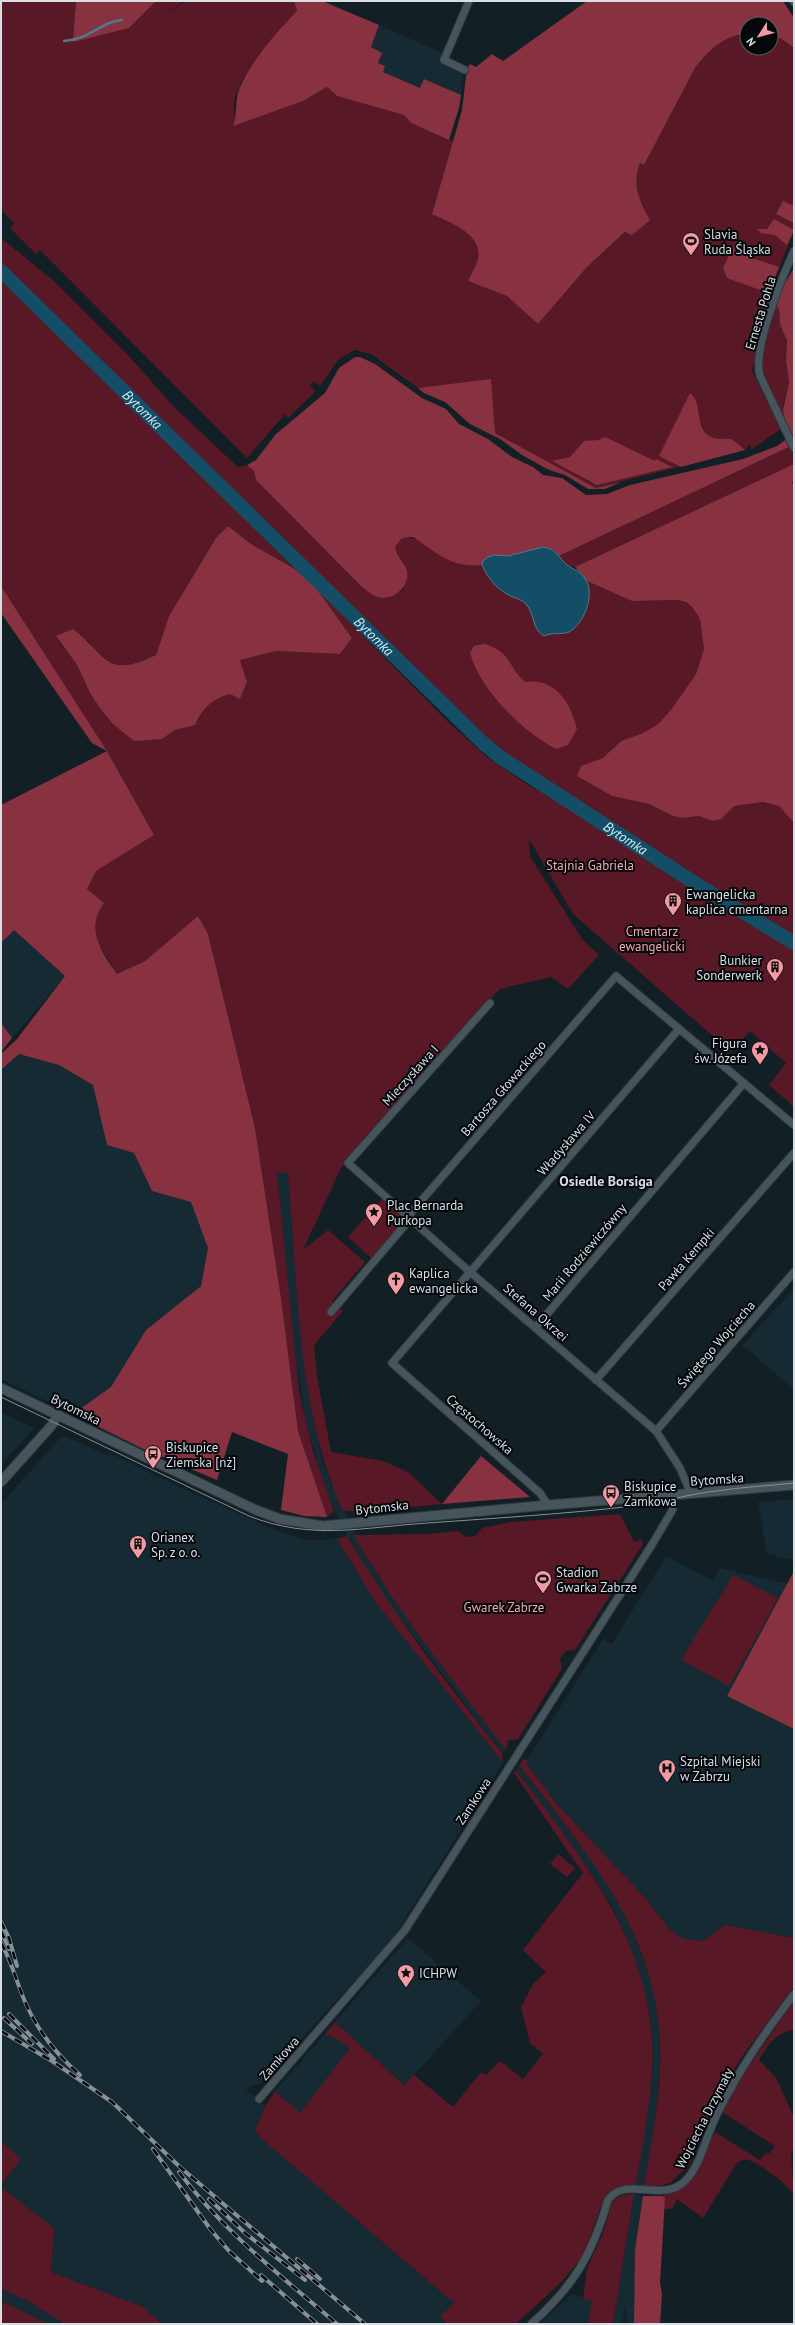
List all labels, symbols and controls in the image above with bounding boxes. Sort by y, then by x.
north arrow [739,16,779,56]
text: N [743,35,759,49]
place label: Slavia Ruda Śląska [704,226,771,258]
sports icon: Slavia Ruda Śląska [681,231,701,256]
street label: Ernesta Pohla [741,274,780,352]
water label: Bytomka [119,386,166,433]
water label: Bytomka [350,613,398,660]
water label: Bytomka [600,817,651,859]
park label: Stajnia Gabriela [546,857,634,874]
place label: Ewangelicka kaplica cmentarna [686,886,788,918]
building icon: Ewangelicka kaplica cmentarna [663,891,683,916]
park label: Cmentarz ewangelicki [619,923,685,955]
place label: Bunkier Sonderwerk [696,952,763,984]
building icon: Bunkier Sonderwerk [765,957,785,982]
place label: Figura św. Józefa [694,1035,747,1067]
street label: Bartosza Głowackiego [457,1037,550,1140]
place icon: Figura św. Józefa [750,1040,770,1065]
street label: Mieczysława I [378,1041,442,1109]
street label: Władysława IV [534,1107,600,1179]
district label: Osiedle Borsiga [559,1172,653,1190]
place label: Plac Bernarda Purkopa [387,1197,464,1229]
street label: Marii Rodziewiczówny [539,1200,630,1305]
place icon: Plac Bernarda Purkopa [364,1202,384,1227]
street label: Pawła Kempki [654,1224,718,1294]
place label: Kaplica ewangelicka [409,1265,478,1297]
church icon: Kaplica ewangelicka [386,1270,406,1295]
street label: Stefana Okrzei [500,1280,572,1345]
street label: Świętego Wojciecha [674,1297,759,1392]
street label: Bytomska [48,1390,104,1429]
street label: Częstochowska [443,1391,517,1458]
place label: Biskupice Ziemska [nż] [166,1439,236,1471]
bus stop icon: Biskupice Ziemska [nż] [143,1444,163,1469]
street label: Bytomska [690,1469,744,1490]
place label: Biskupice Zamkowa [624,1478,677,1510]
bus stop icon: Biskupice Zamkowa [601,1483,621,1508]
street label: Bytomska [355,1496,410,1519]
place label: Orianex Sp. z o. o. [151,1529,200,1561]
building icon: Orianex Sp. z o. o. [128,1534,148,1559]
place label: Stadion Gwarka Zabrze [556,1564,637,1596]
sports icon: Stadion Gwarka Zabrze [533,1569,553,1594]
park label: Gwarek Zabrze [464,1599,544,1616]
place label: Szpital Miejski w Zabrzu [680,1753,760,1785]
hospital icon: Szpital Miejski w Zabrzu [657,1758,677,1783]
street label: Zamkowa [452,1775,495,1828]
place icon: ICHPW [396,1963,416,1988]
place label: ICHPW [419,1965,457,1982]
street label: Zamkowa [256,2033,303,2084]
street label: Wojciecha Drzymały [672,2065,737,2171]

